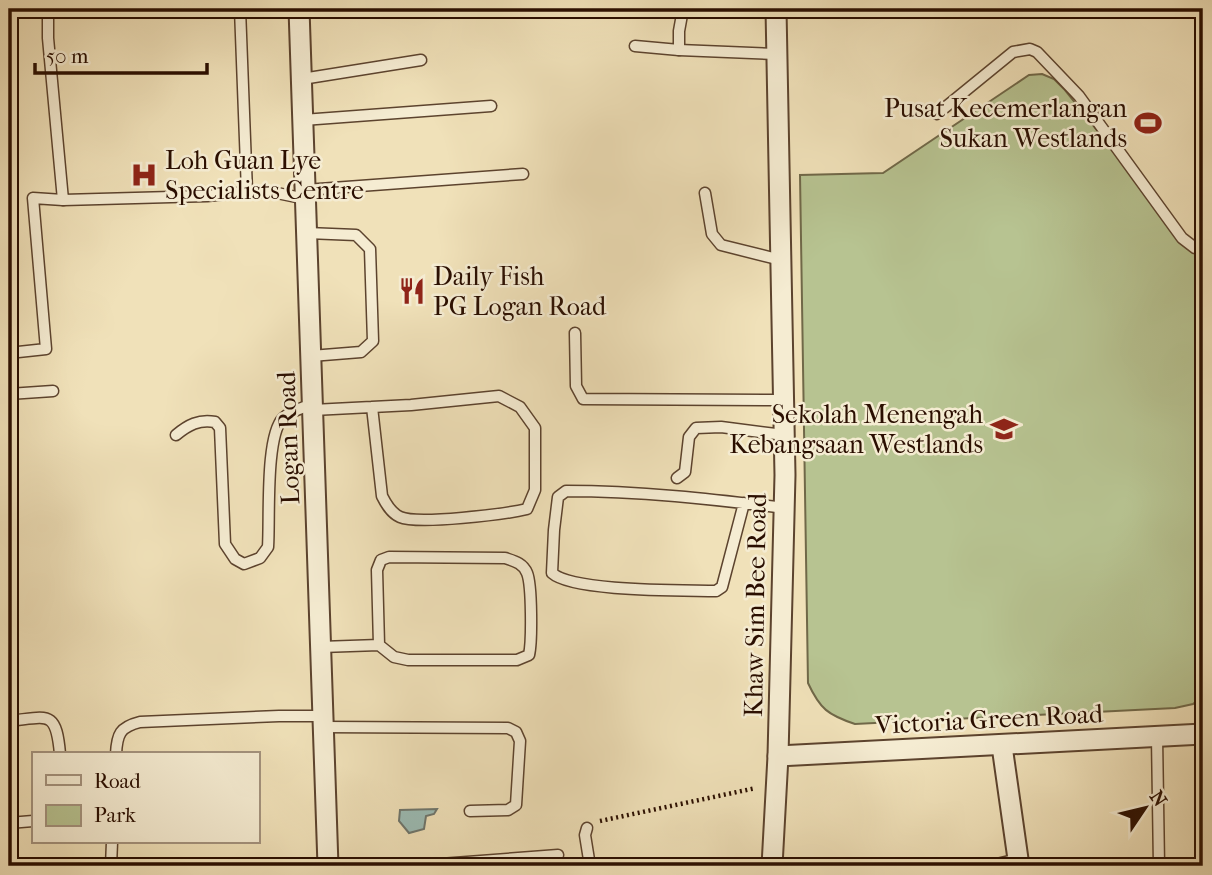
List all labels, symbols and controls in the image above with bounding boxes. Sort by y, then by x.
scale bar [35,32,206,76]
text: 50 m [46,44,89,68]
place label: Pusat Kecemerlangan Sukan Westlands [884,93,1127,154]
sports icon: Pusat Kecemerlangan Sukan Westlands [1133,108,1163,138]
place label: Loh Guan Lye Specialists Centre [165,145,364,206]
hospital icon: Loh Guan Lye Specialists Centre [129,160,159,190]
place label: Daily Fish PG Logan Road [433,261,607,322]
restaurant icon: Daily Fish PG Logan Road [397,276,427,306]
street label: Logan Road [271,370,306,505]
place label: Sekolah Menengah Kebangsaan Westlands [729,399,983,460]
school or university icon: Sekolah Menengah Kebangsaan Westlands [989,414,1019,444]
street label: Khaw Sim Bee Road [738,492,773,717]
street label: Victoria Green Road [873,698,1105,741]
legend [32,752,259,844]
text: Road [94,769,141,793]
north arrow [1110,774,1180,844]
text: N [1145,787,1172,812]
text: Park [94,803,136,827]

